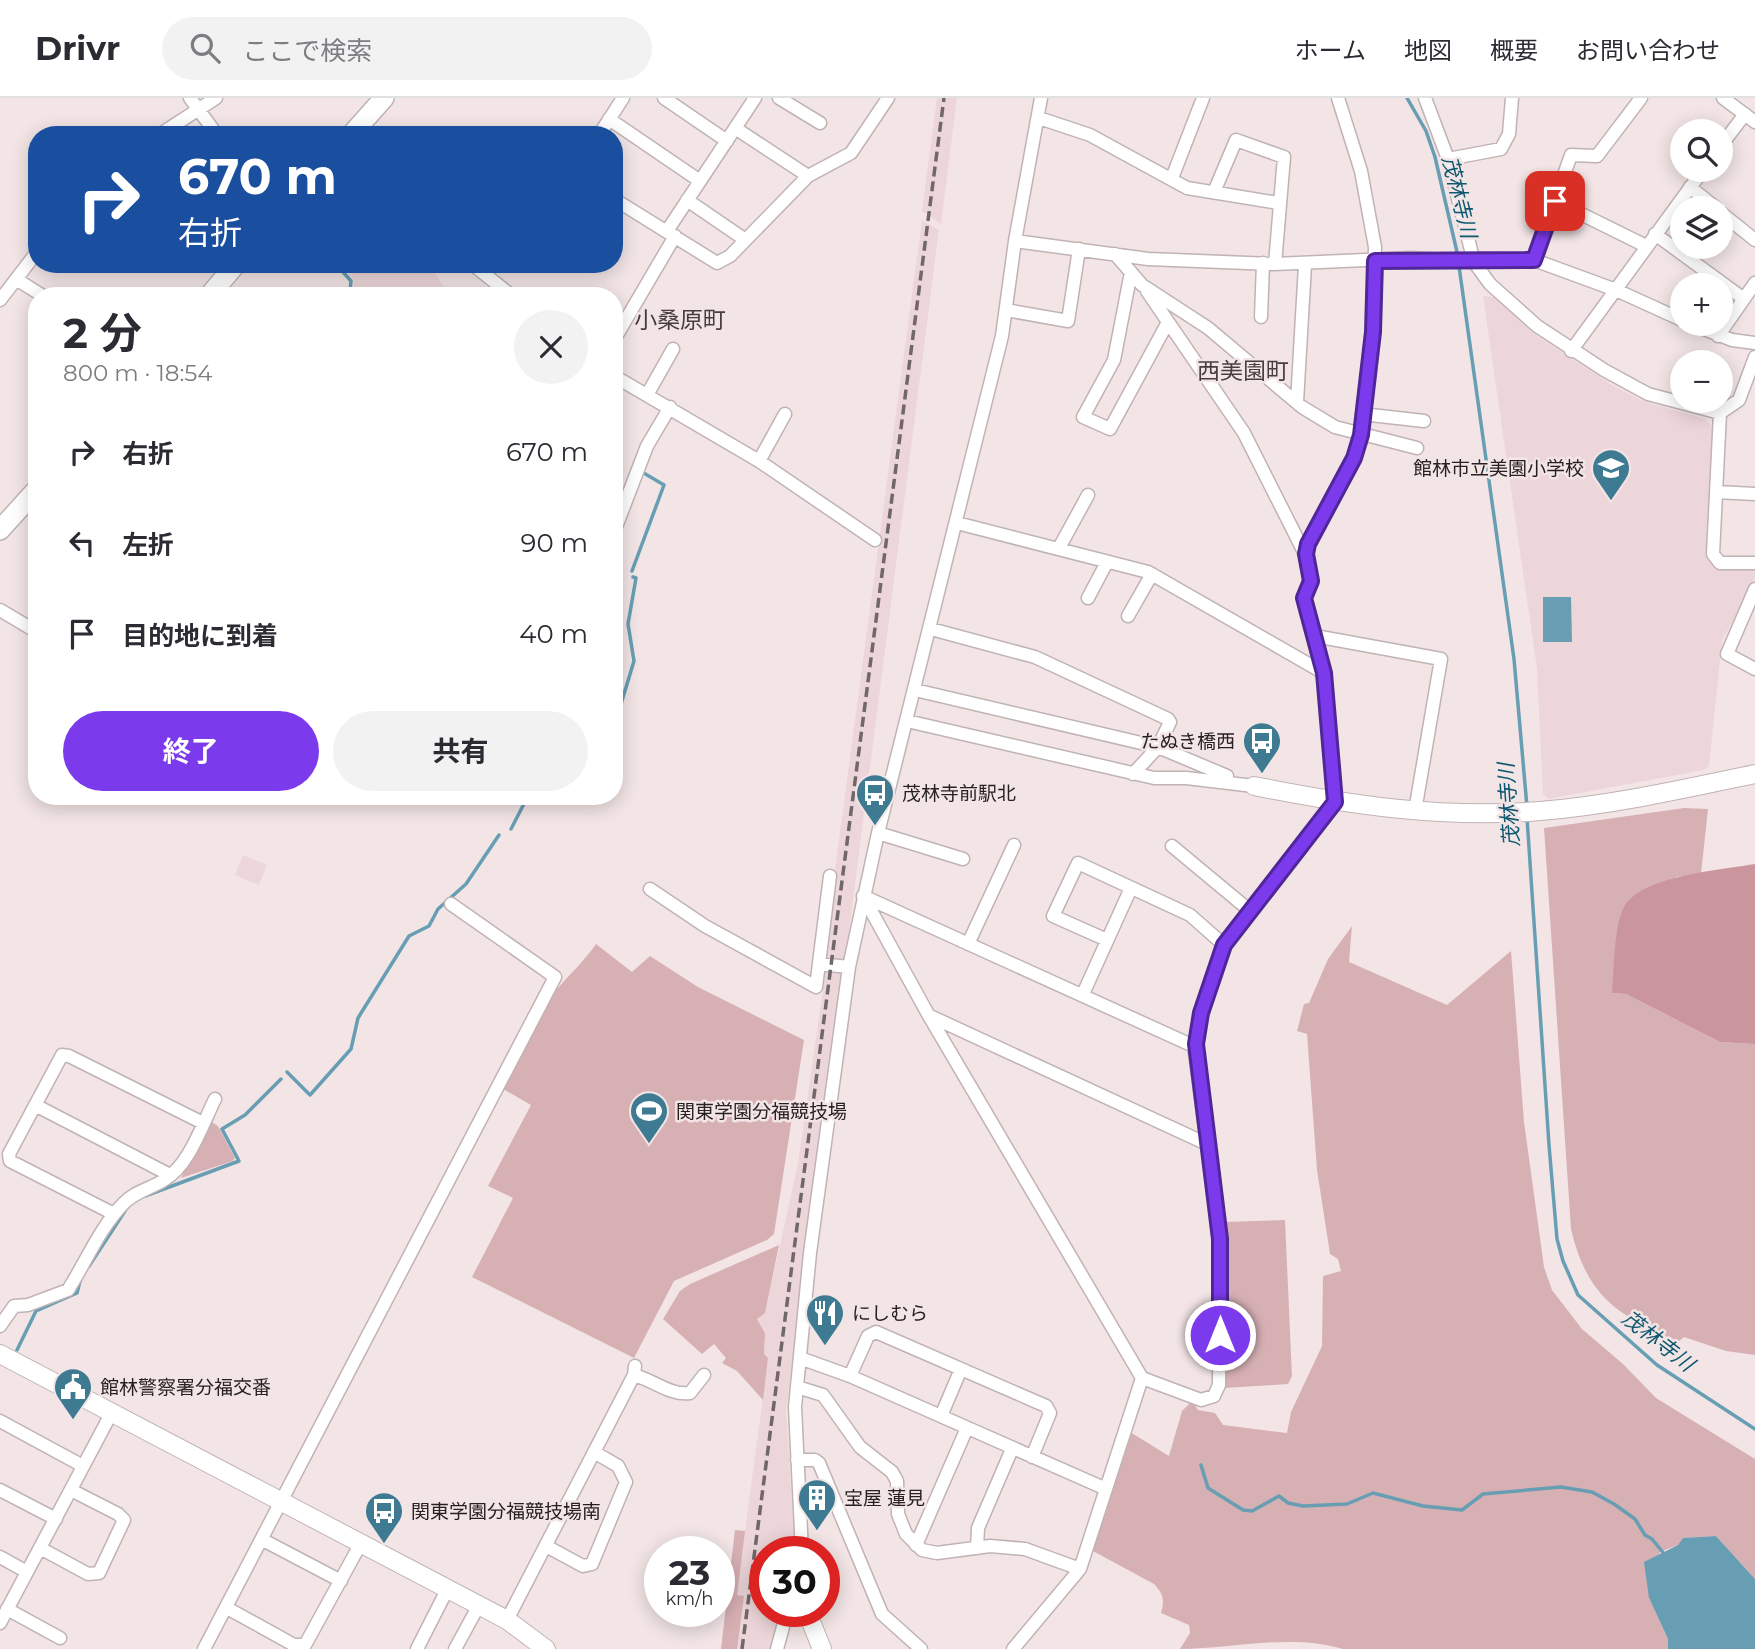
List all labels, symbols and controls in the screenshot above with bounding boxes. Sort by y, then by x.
search box [162,17,652,80]
text: Drivr [35,28,120,68]
icon: search [186,29,224,67]
text: ここで検索 [242,35,372,67]
text: ホーム [1295,36,1366,65]
text: 地図 [1404,36,1452,65]
text: 概要 [1490,36,1538,65]
text: お問い合わせ [1576,36,1720,65]
map controls [1670,119,1733,413]
button: search [1670,119,1733,182]
text: 670 m [178,147,337,206]
water label: 茂林寺川 [1437,153,1482,243]
icon: right [63,154,154,245]
pin [1525,171,1585,231]
icon: arrive [1536,182,1574,220]
button: layers [1670,196,1733,259]
text: 右折 [178,213,242,252]
button: + [1670,273,1733,336]
district label: 小桑原町 [634,306,726,334]
text: 2 分 [63,307,142,359]
button: close [514,310,588,384]
button: − [1670,350,1733,413]
district label: 西美園町 [1197,357,1289,385]
text: 800 m · 18:54 [63,359,212,387]
icon: right [63,433,101,471]
text: 670 m [506,436,588,468]
text: 右折 [122,438,174,470]
school or university icon: 館林市立美園小学校 [1590,447,1632,502]
place label: 館林市立美園小学校 [1413,457,1584,480]
icon: left [63,524,101,562]
text: 90 m [521,527,588,559]
text: 左折 [122,529,174,561]
icon: arrive [63,615,101,653]
text: 40 m [519,618,588,650]
text: 目的地に到着 [122,620,278,652]
button: 終了 [63,711,319,791]
button: 共有 [333,711,588,791]
bus stop icon: たぬき橋西 [1241,720,1283,775]
place label: たぬき橋西 [1140,730,1235,753]
water label: 茂林寺川 [1493,760,1524,848]
bus stop icon: 茂林寺前駅北 [854,772,896,827]
place label: 茂林寺前駅北 [902,782,1016,805]
sports icon: 関東学園分福競技場 [628,1090,670,1145]
place label: 関東学園分福競技場 [676,1100,847,1123]
restaurant icon: にしむら [804,1292,846,1347]
position arrow [1183,1298,1257,1372]
place label: にしむら [852,1302,928,1325]
water label: 茂林寺川 [1618,1305,1701,1378]
public building icon: 館林警察署分福交番 [52,1366,94,1421]
place label: 館林警察署分福交番 [100,1376,271,1399]
building icon: 宝屋 蓮見 [796,1477,838,1532]
place label: 宝屋 蓮見 [844,1487,925,1510]
bus stop icon: 関東学園分福競技場南 [363,1490,405,1545]
place label: 関東学園分福競技場南 [411,1500,601,1523]
speed limit sign: 30 [749,1536,840,1627]
text: 23 [669,1551,710,1594]
text: km/h [665,1588,714,1610]

